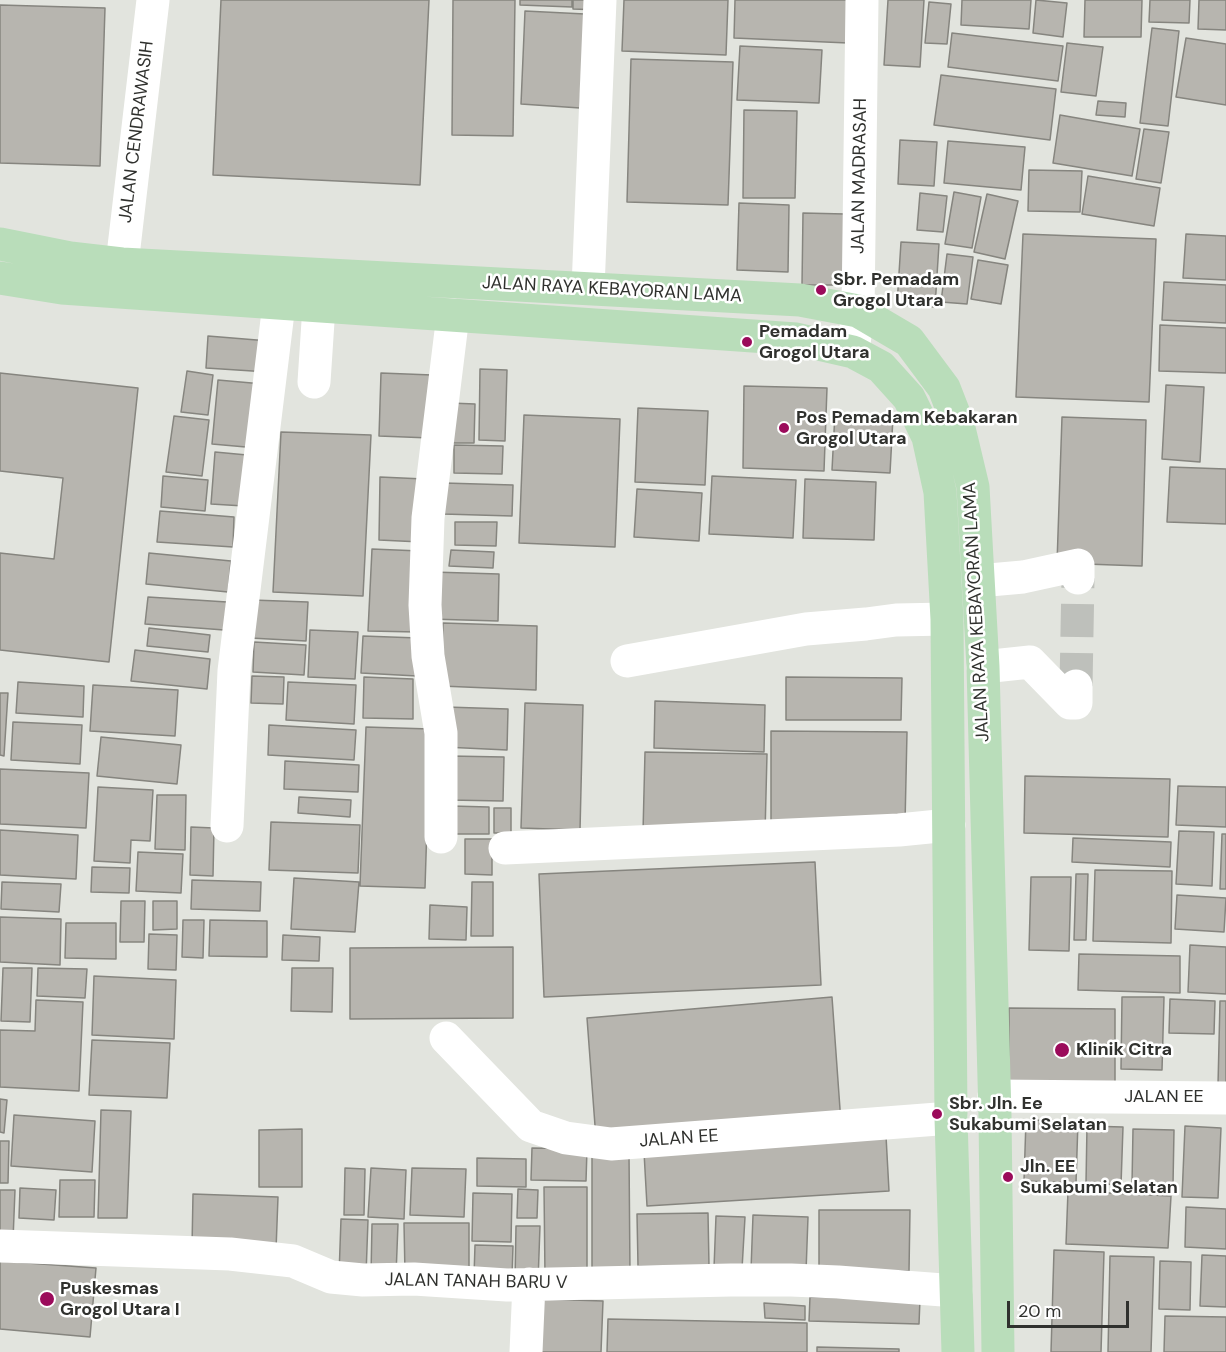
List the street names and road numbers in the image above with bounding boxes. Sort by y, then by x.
street label: JALAN CENDRAWASIH [115,40,159,224]
street label: JALAN MADRASAH [848,98,872,254]
street label: JALAN RAYA KEBAYORAN LAMA [482,272,742,308]
street label: JALAN RAYA KEBAYORAN LAMA [959,482,995,742]
street label: JALAN EE [1124,1086,1204,1108]
street label: JALAN EE [639,1125,719,1153]
street label: JALAN TANAH BARU V [384,1270,568,1294]

